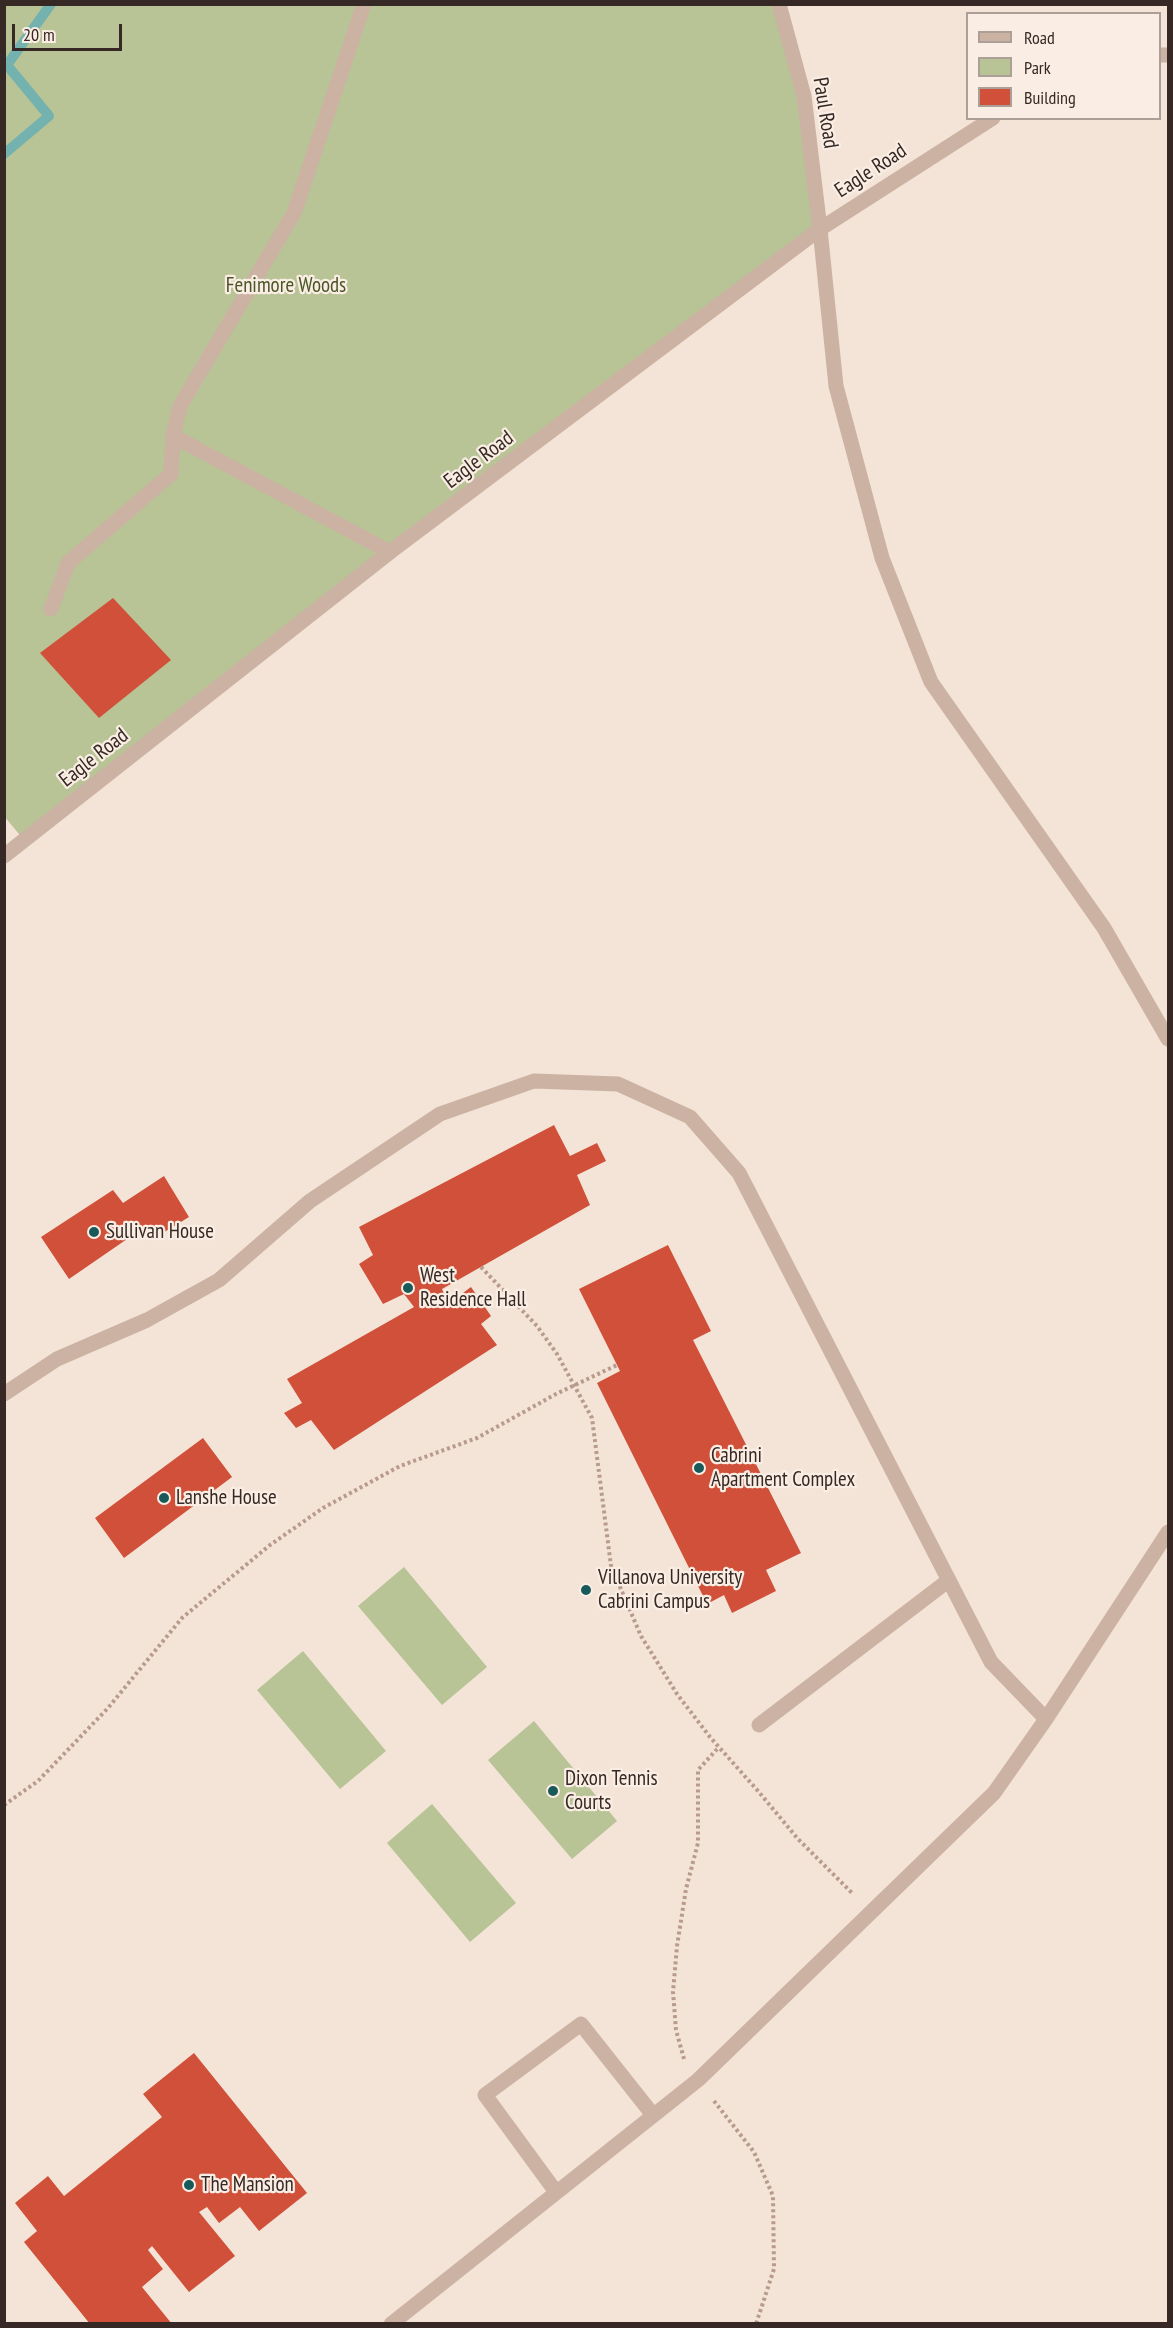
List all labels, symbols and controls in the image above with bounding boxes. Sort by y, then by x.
scale bar [15,12,124,50]
legend [966,12,1161,120]
text: 20 m [23,23,55,46]
text: Road [1024,26,1055,49]
text: Park [1024,56,1051,79]
street label: Paul Road [807,76,843,150]
text: Building [1024,86,1076,109]
street label: Eagle Road [830,139,912,203]
park label: Fenimore Woods [226,273,346,299]
street label: Eagle Road [439,426,519,494]
street label: Eagle Road [55,723,133,793]
place label: Sullivan House [106,1219,214,1245]
marker: Sullivan House [87,1225,101,1239]
place label: West Residence Hall [420,1263,526,1313]
marker: West Residence Hall [401,1281,415,1295]
place label: Cabrini Apartment Complex [711,1443,855,1493]
marker: Cabrini Apartment Complex [692,1461,706,1475]
place label: Lanshe House [176,1485,277,1511]
marker: Lanshe House [157,1491,171,1505]
place label: Villanova University Cabrini Campus [598,1565,742,1615]
marker: Villanova University Cabrini Campus [579,1583,593,1597]
place label: Dixon Tennis Courts [565,1766,658,1816]
marker: Dixon Tennis Courts [546,1784,560,1798]
place label: The Mansion [201,2172,294,2198]
marker: The Mansion [182,2178,196,2192]

